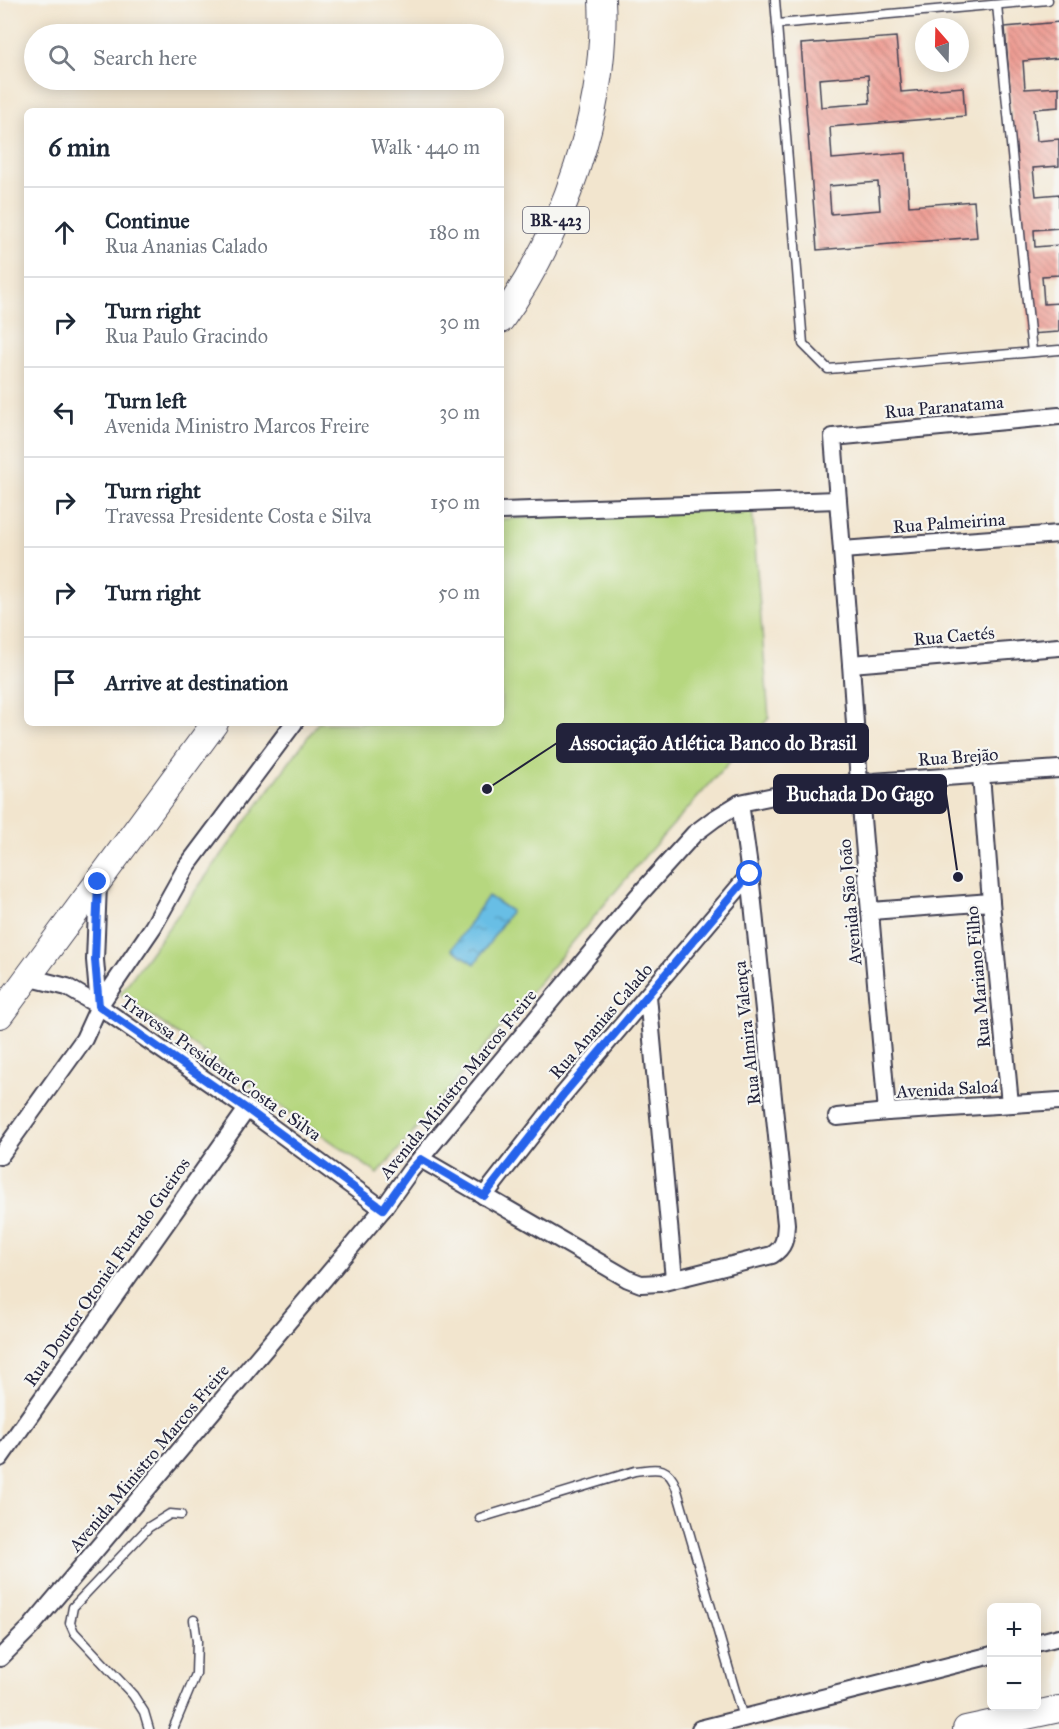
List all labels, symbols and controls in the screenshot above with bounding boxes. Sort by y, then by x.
north arrow [915,18,969,72]
search box [24,24,504,90]
icon: search [45,41,78,74]
text: Search here [93,44,197,71]
text: 6 min [48,131,110,163]
text: Walk · 440 m [371,135,480,159]
text: Continue [105,207,190,234]
road number: BR-423 [523,207,589,233]
icon: ahead [48,216,81,249]
text: 180 m [429,220,480,244]
text: Rua Ananias Calado [105,234,268,258]
text: Turn right [105,297,201,324]
icon: right [48,306,81,339]
text: 30 m [439,310,480,334]
text: Rua Paulo Gracindo [105,324,268,348]
text: Turn left [105,387,187,414]
street label: Rua Paranatama [883,391,1005,423]
icon: left [48,396,81,429]
text: 30 m [439,400,480,424]
text: Avenida Ministro Marcos Freire [105,414,369,438]
text: Turn right [105,477,201,504]
icon: right [48,486,81,519]
text: 150 m [430,490,480,514]
text: Travessa Presidente Costa e Silva [105,504,371,528]
street label: Rua Palmeirina [892,508,1006,538]
icon: right [48,576,81,609]
text: Turn right [105,579,201,606]
text: 50 m [438,580,480,604]
street label: Rua Caetés [913,621,995,651]
icon: arrive [48,666,81,699]
text: Arrive at destination [105,669,288,696]
callout: Associação Atlética Banco do Brasil [557,724,868,762]
text: Associação Atlética Banco do Brasil [567,731,857,756]
street label: Rua Brejão [917,743,999,771]
callout: Buchada Do Gago [774,775,946,813]
text: Buchada Do Gago [786,782,934,807]
street label: Avenida São João [834,838,868,967]
route start [736,860,762,886]
route end [84,868,110,894]
street label: Rua Mariano Filho [961,905,995,1049]
street label: Rua Ananias Calado [545,959,657,1083]
street label: Rua Almira Valença [728,959,766,1106]
street label: Avenida Ministro Marcos Freire [374,985,541,1184]
street label: Travessa Presidente Costa e Silva [116,990,326,1146]
street label: Avenida Saloá [894,1075,999,1103]
street label: Rua Doutor Otoniel Furtado Gueiros [19,1153,195,1391]
street label: Avenida Ministro Marcos Freire [63,1360,234,1557]
map controls [987,1603,1041,1711]
button: + [987,1603,1041,1657]
button: − [987,1657,1041,1711]

